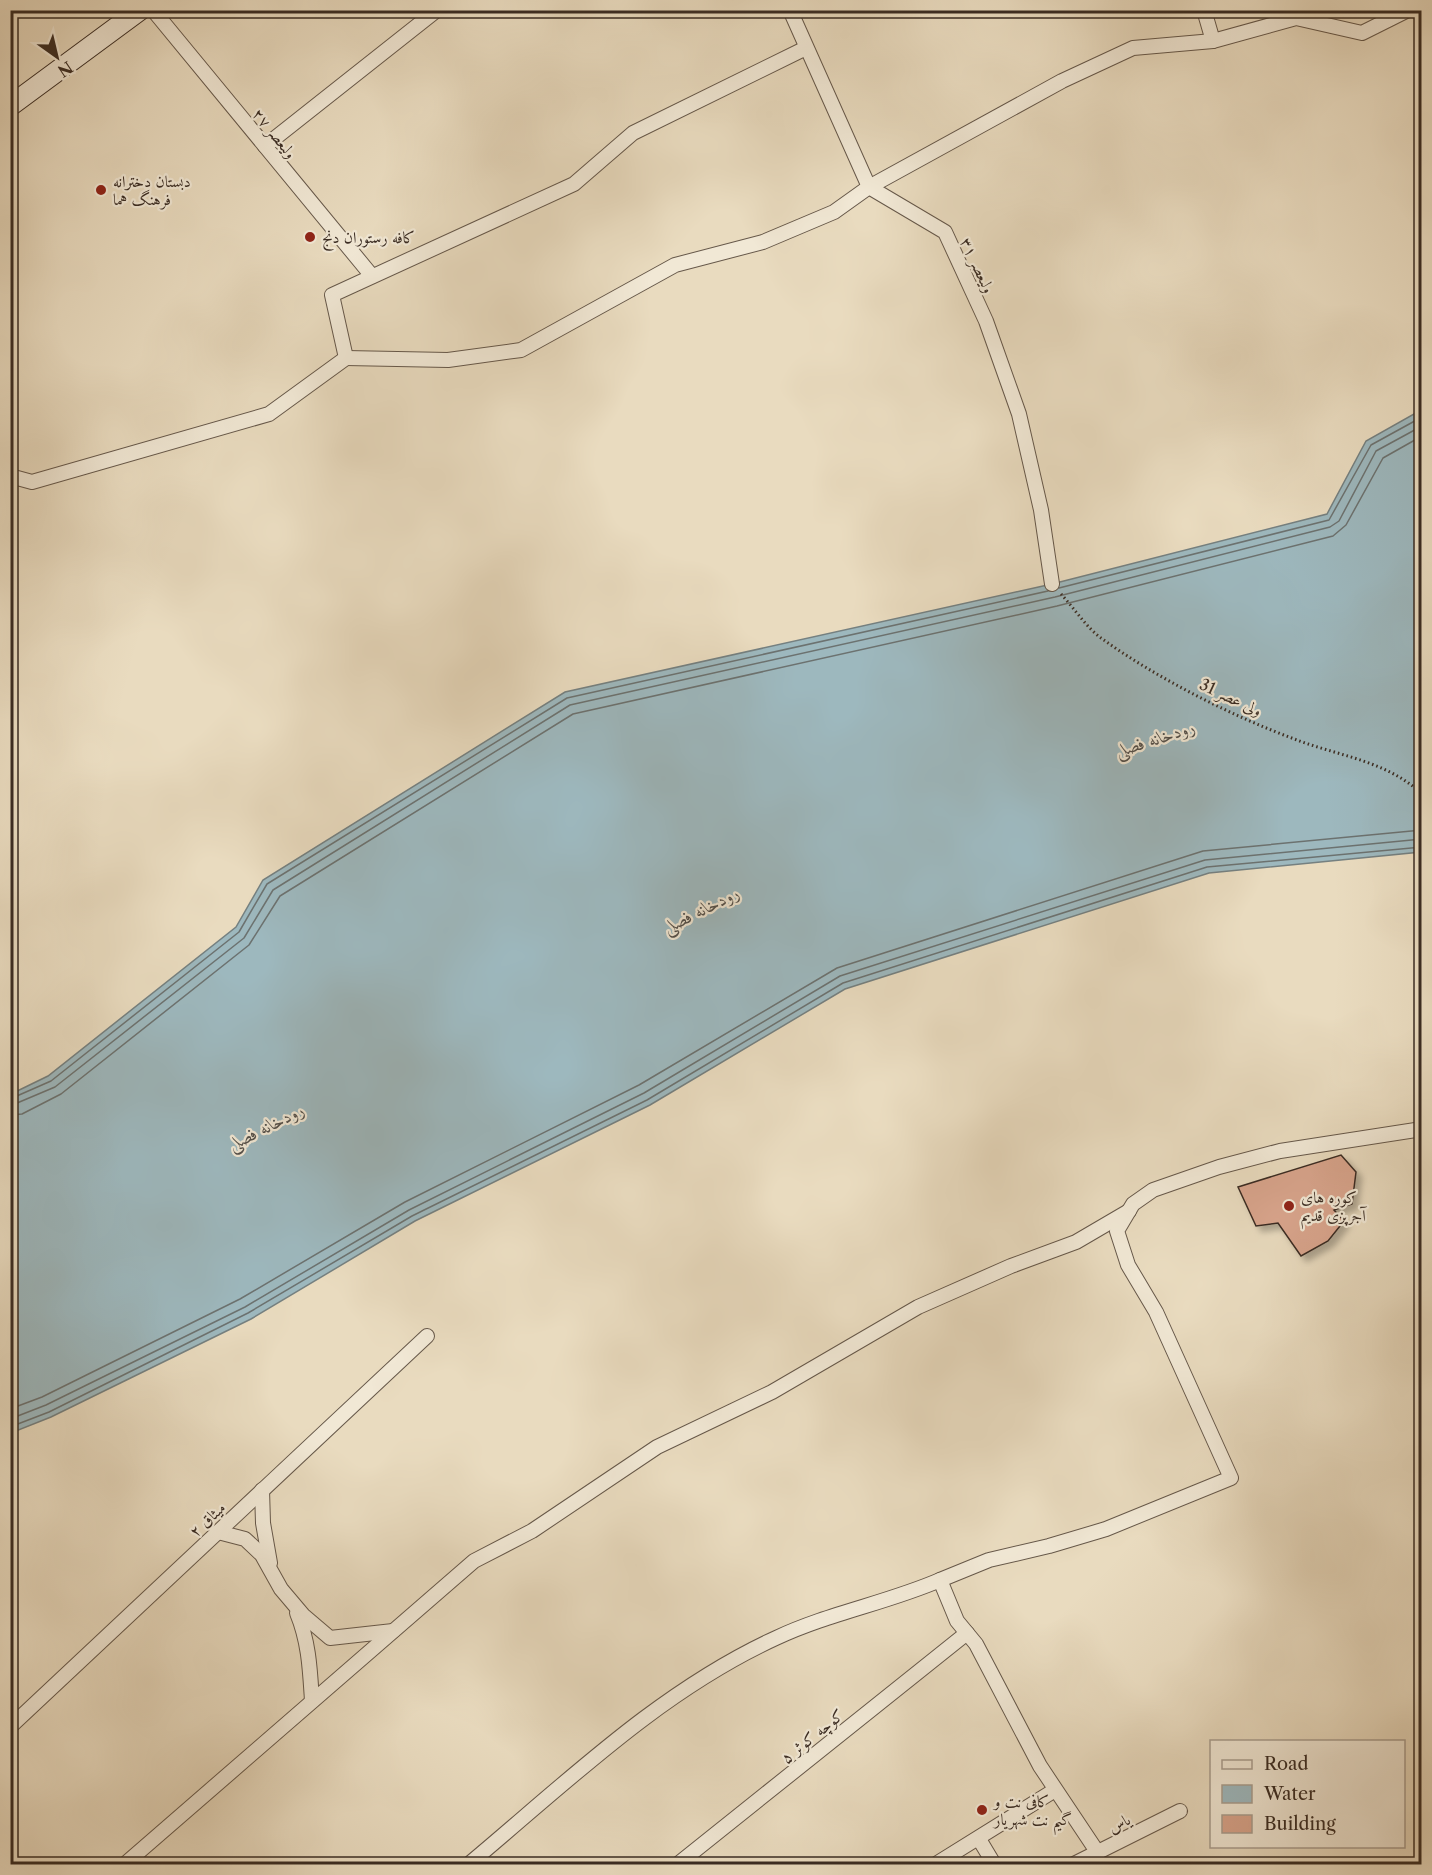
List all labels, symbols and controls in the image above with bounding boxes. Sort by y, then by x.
north arrow [27,27,87,87]
text: N [54,57,77,82]
street label: ولیعصر ۲۷ [248,104,301,163]
place label: دبستان دخترانه فرهنگ هما [113,171,191,210]
marker: دبستان دخترانه فرهنگ هما [94,183,108,197]
place label: کافه رستوران دنج [322,227,415,251]
marker: کافه رستوران دنج [303,230,317,244]
street label: ولیعصر ۳۱ [956,234,1000,296]
street label: ولی عصر 31 [1196,674,1265,721]
water label: رودخانه فصلی [1112,716,1198,764]
water label: رودخانه فصلی [659,881,744,940]
water label: رودخانه فصلی [224,1098,309,1157]
place label: کوره های آجرپزی قدیم [1301,1187,1367,1230]
marker: کوره های آجرپزی قدیم [1282,1199,1296,1213]
street label: میثاق ۲ [185,1497,229,1541]
street label: کوچه کوثر ۵ [776,1704,849,1769]
legend [1210,1740,1405,1848]
text: Road [1264,1753,1309,1775]
text: Water [1263,1783,1316,1805]
place label: کافی نت و گیم نت شهریار [992,1791,1072,1836]
marker: کافی نت و گیم نت شهریار [975,1803,989,1817]
street label: یاس [1104,1809,1135,1838]
text: Building [1264,1813,1336,1835]

